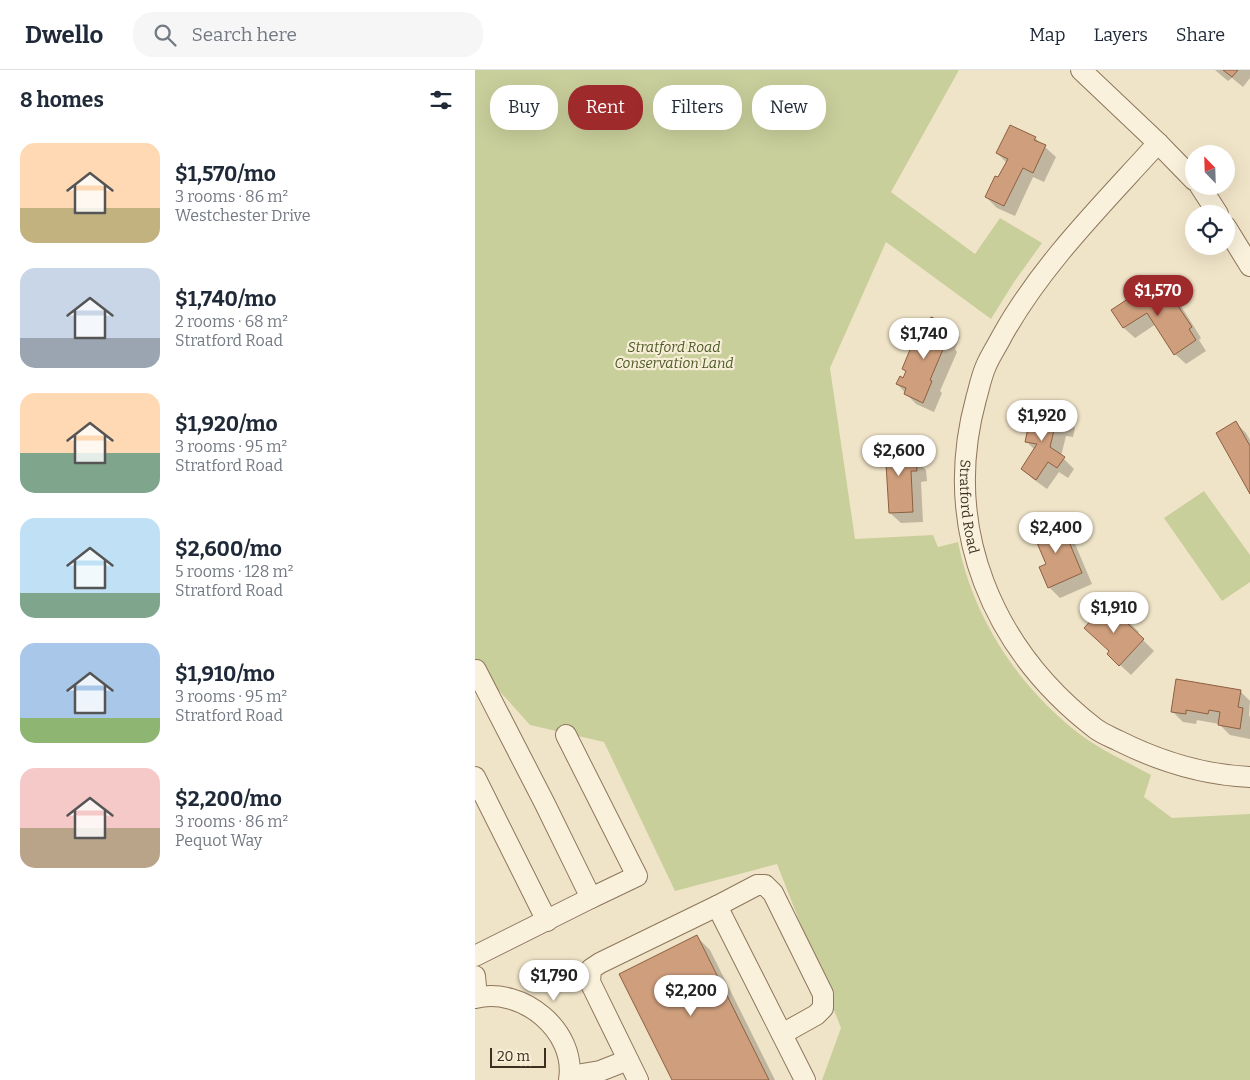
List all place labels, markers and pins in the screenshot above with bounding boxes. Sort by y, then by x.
pin: $1,570 [1117,274,1199,317]
pin: $1,740 [883,318,965,360]
pin: $1,920 [1001,400,1083,442]
pin: $2,600 [858,434,940,477]
pin: $2,400 [1015,512,1097,554]
pin: $1,910 [1073,592,1155,634]
pin: $1,790 [513,960,595,1002]
pin: $2,200 [650,974,732,1017]

